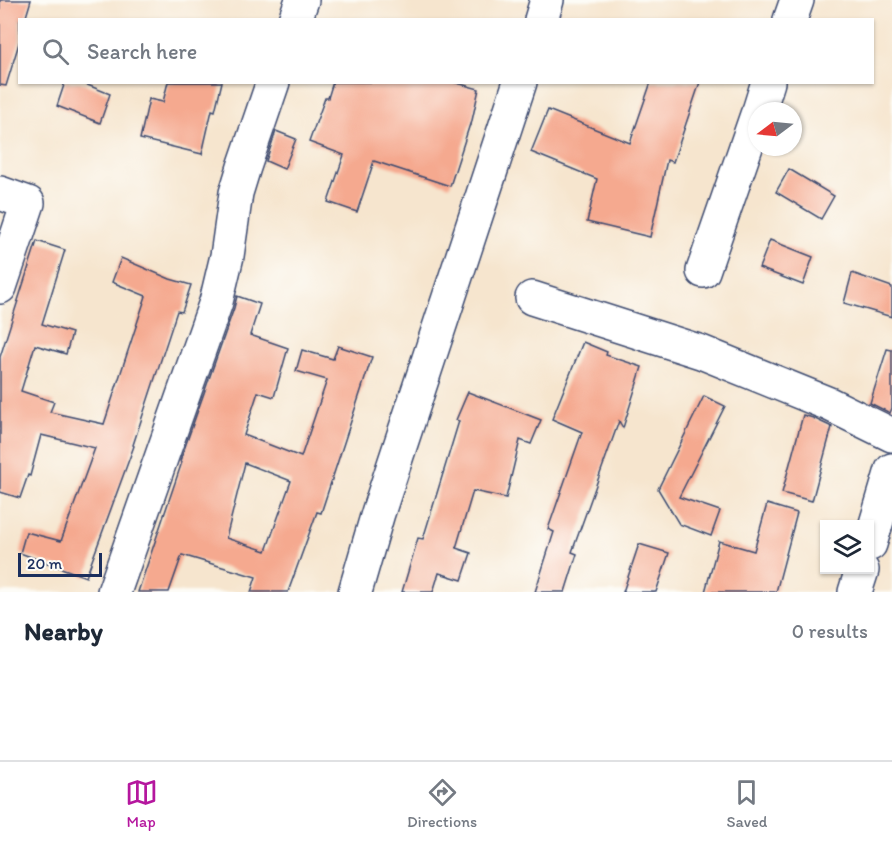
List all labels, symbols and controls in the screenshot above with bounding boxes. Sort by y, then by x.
search box [18,18,874,84]
icon: search [39,35,72,68]
text: Search here [87,38,197,65]
north arrow [748,102,802,156]
map controls [820,520,874,574]
button: layers [820,520,874,574]
scale bar [18,550,102,578]
text: 20 m [27,554,62,573]
text: Nearby [24,615,103,647]
text: 0 results [792,619,868,643]
tab: Map [125,776,158,831]
tab: Directions [407,776,477,831]
tab: Saved [727,776,767,831]

